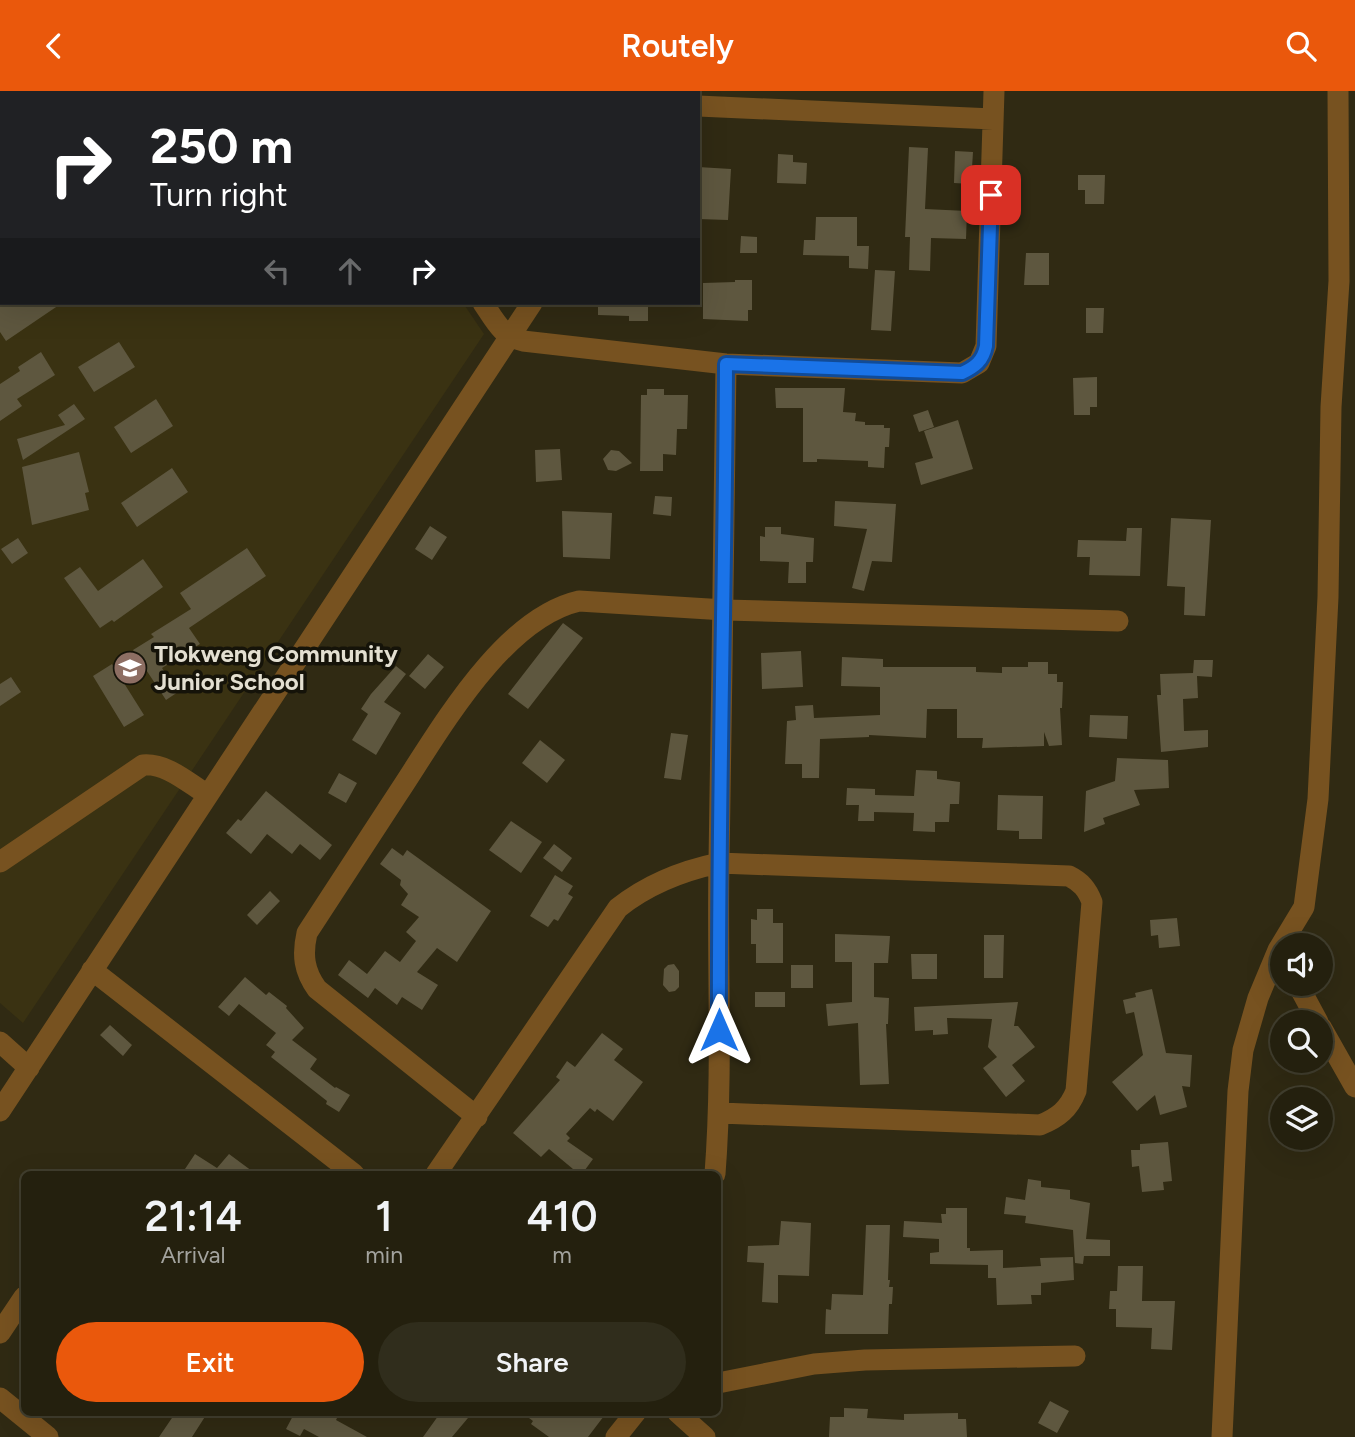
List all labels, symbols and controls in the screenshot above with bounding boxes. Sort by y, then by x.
icon: back [35,27,73,65]
text: Routely [621,27,734,65]
icon: search [1282,27,1320,65]
text: 250 m [150,116,293,175]
icon: right [35,119,126,210]
pin [961,165,1021,225]
text: Turn right [150,176,288,214]
icon: arrive [972,176,1010,214]
icon: left [258,252,296,290]
icon: ahead [331,252,369,290]
icon: right [404,252,442,290]
place label: Tlokweng Community Junior School [154,639,398,696]
school or university icon: Tlokweng Community Junior School [111,649,149,687]
map controls [1270,933,1333,1150]
button: sound [1270,933,1333,996]
position arrow [682,993,756,1067]
button: search [1270,1010,1333,1073]
button: layers [1270,1087,1333,1150]
text: 21:14 [144,1191,242,1242]
text: 1 [375,1191,393,1242]
text: 410 [526,1191,598,1242]
text: Arrival [161,1241,226,1269]
text: min [365,1241,403,1269]
text: m [552,1241,572,1269]
button: Exit [56,1322,364,1402]
button: Share [378,1322,686,1402]

